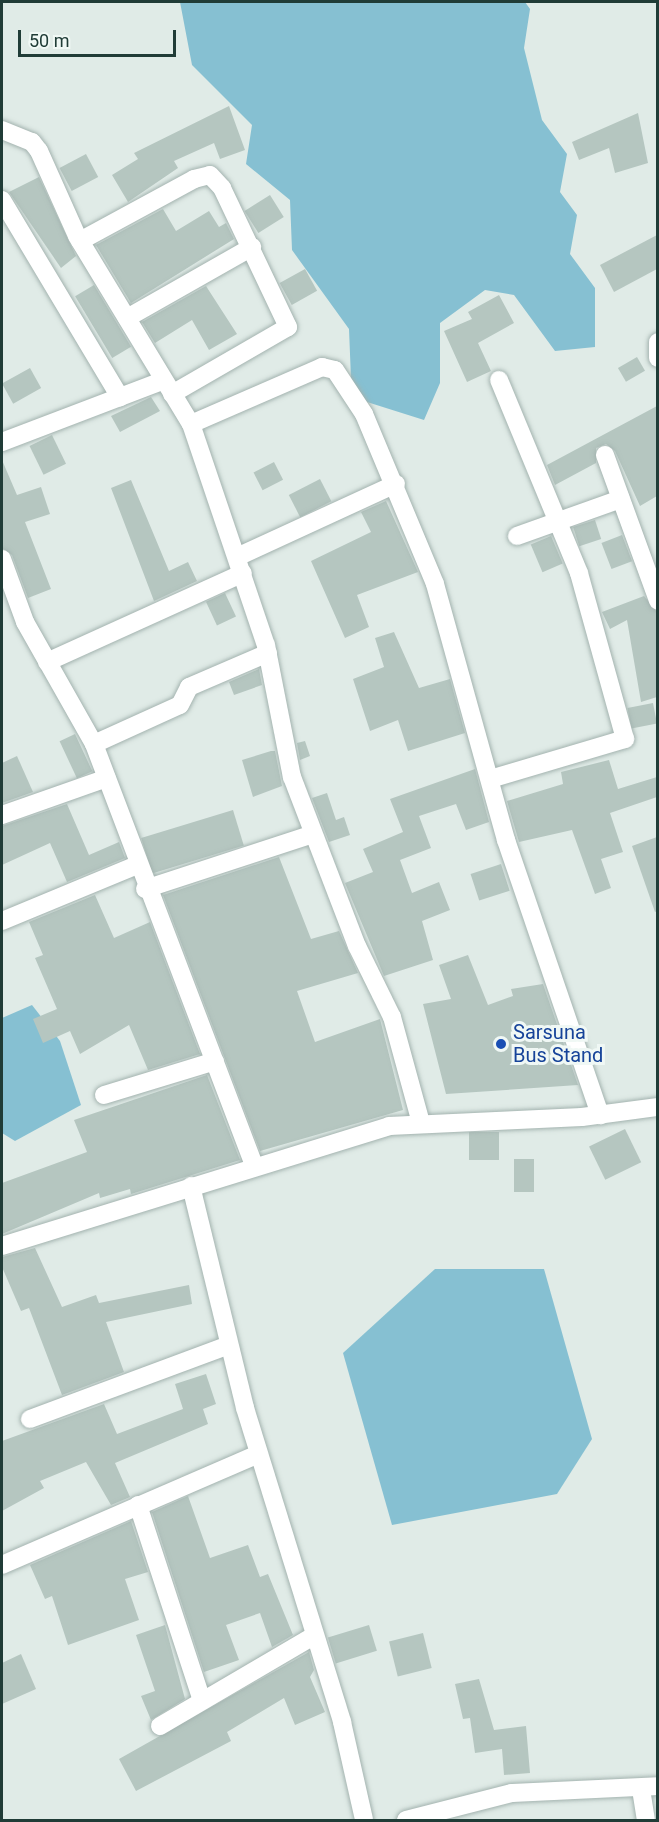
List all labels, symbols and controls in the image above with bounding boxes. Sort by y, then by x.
scale bar [21,18,178,56]
text: 50 m [29,30,69,51]
place label: Sarsuna Bus Stand [513,1020,603,1067]
marker: Sarsuna Bus Stand [494,1037,508,1051]

